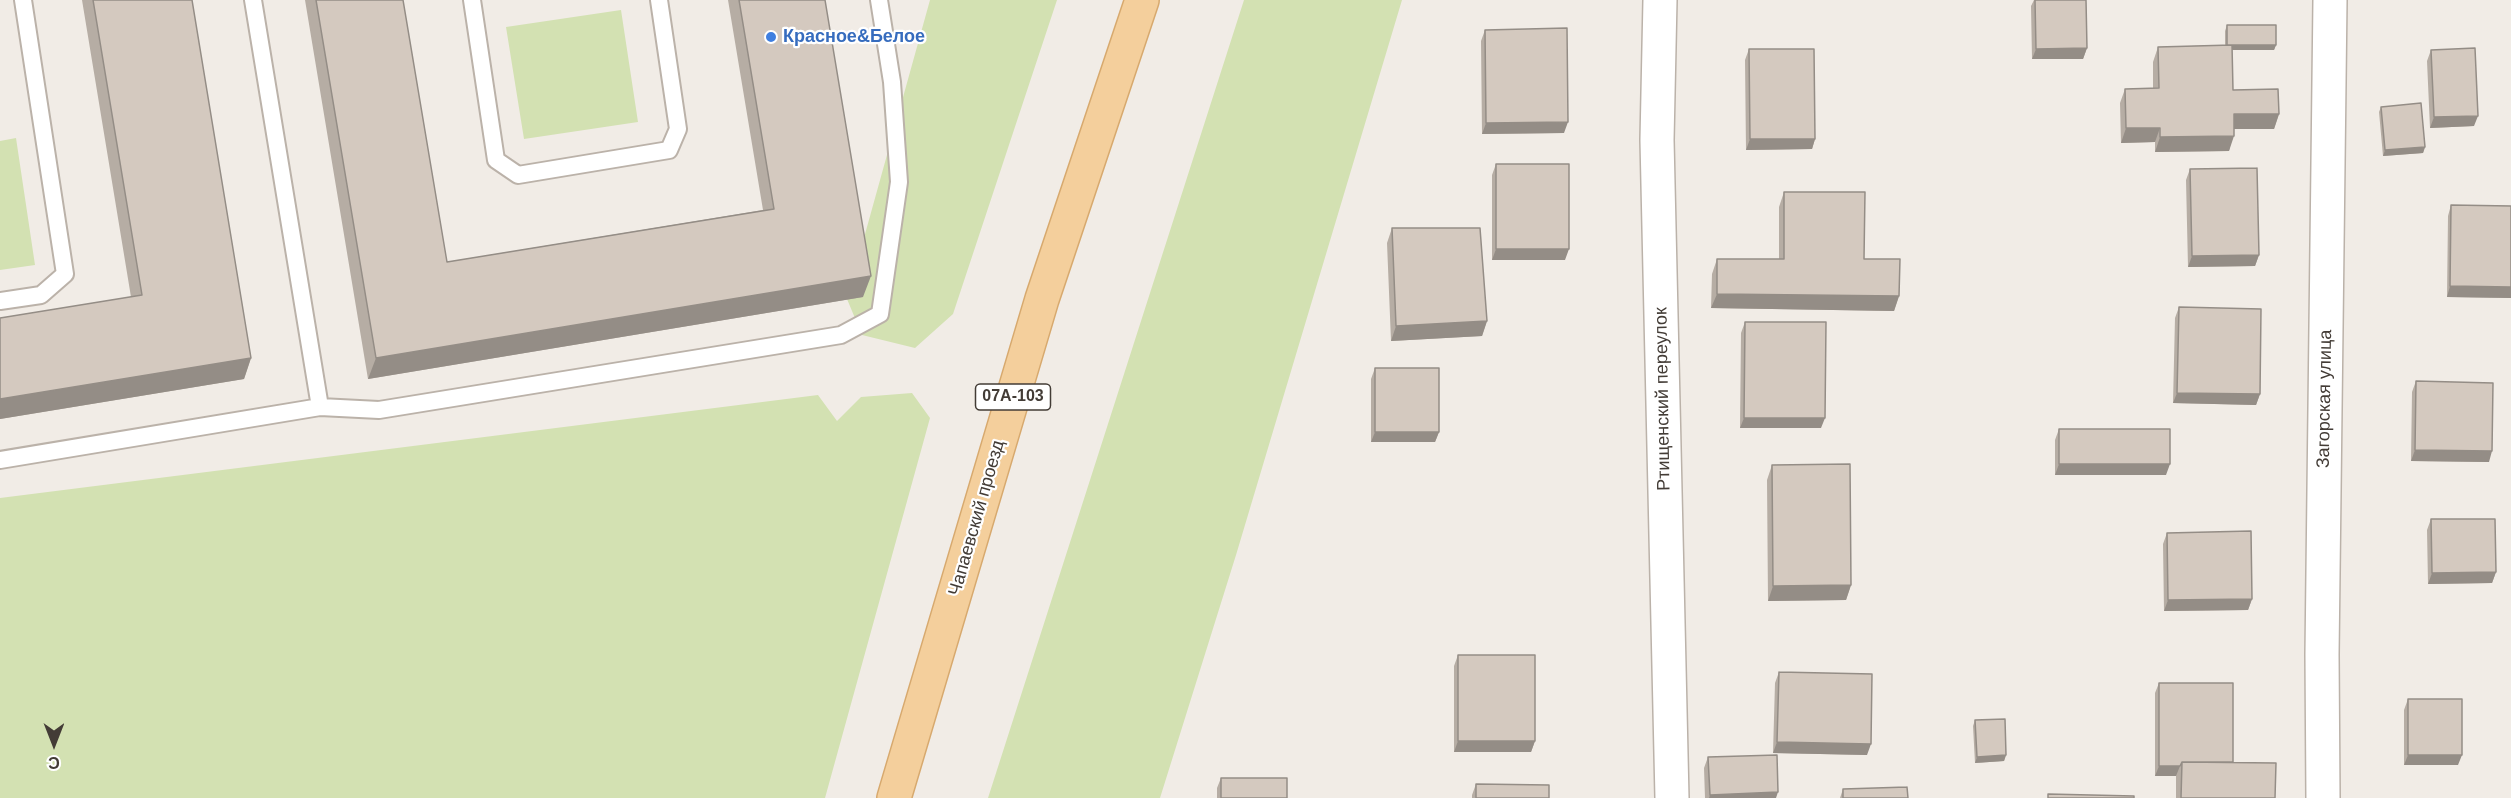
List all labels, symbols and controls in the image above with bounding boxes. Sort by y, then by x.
place label: Красное&Белое [783,26,925,48]
marker: Красное&Белое [764,30,778,44]
street label: Ртищенский переулок [1651,307,1675,491]
street label: Загорская улица [2313,330,2337,468]
road number: 07А-103 [976,384,1050,410]
street label: Чапаевский проезд [944,438,1010,598]
north arrow [24,714,84,774]
text: С [48,754,60,771]

